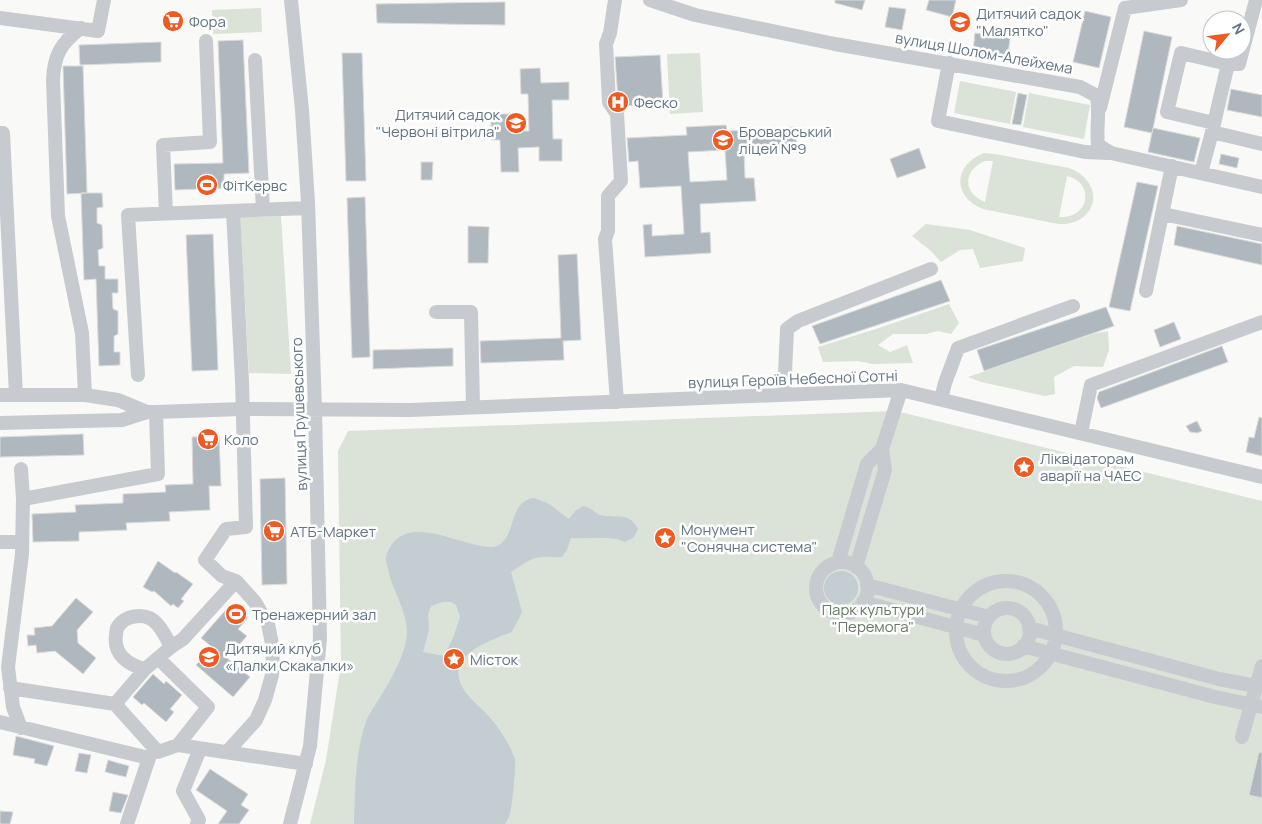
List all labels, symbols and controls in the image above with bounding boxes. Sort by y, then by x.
place label: Дитячий садок "Малятко" [976,3,1082,41]
supermarket icon: Фора [161,9,185,33]
school or university icon: Дитячий садок "Малятко" [948,10,972,34]
north arrow [1202,10,1252,60]
place label: Фора [189,11,226,32]
text: N [1228,19,1250,37]
street label: вулиця Шолом-Алейхема [894,27,1074,79]
hospital icon: Феско [606,90,630,114]
place label: Феско [634,92,678,113]
place label: Дитячий садок "Червоні вітрила" [375,104,501,142]
school or university icon: Дитячий садок "Червоні вітрила" [504,111,528,135]
place label: Броварський ліцей №9 [739,121,832,159]
school or university icon: Броварський ліцей №9 [711,128,735,152]
sports icon: ФітКервс [195,173,219,197]
place label: ФітКервс [223,175,287,196]
street label: вулиця Грушевського [286,337,312,491]
street label: вулиця Героїв Небесної Сотні [688,365,898,393]
supermarket icon: Коло [196,427,220,451]
place label: Коло [224,429,259,450]
place label: Ліквідаторам аварії на ЧАЕС [1040,448,1142,486]
place icon: Ліквідаторам аварії на ЧАЕС [1012,455,1036,479]
supermarket icon: АТБ-Маркет [262,519,286,543]
place label: Монумент "Сонячна система" [681,519,817,557]
place label: АТБ-Маркет [290,521,377,542]
place icon: Монумент "Сонячна система" [653,526,677,550]
park label: Парк культури "Перемога" [822,599,924,637]
sports icon: Тренажерний зал [224,602,248,626]
place label: Тренажерний зал [252,604,376,625]
place label: Дитячий клуб «Палки Скакалки» [225,638,354,676]
school or university icon: Дитячий клуб «Палки Скакалки» [197,645,221,669]
place icon: Місток [442,647,466,671]
place label: Місток [470,649,519,670]

